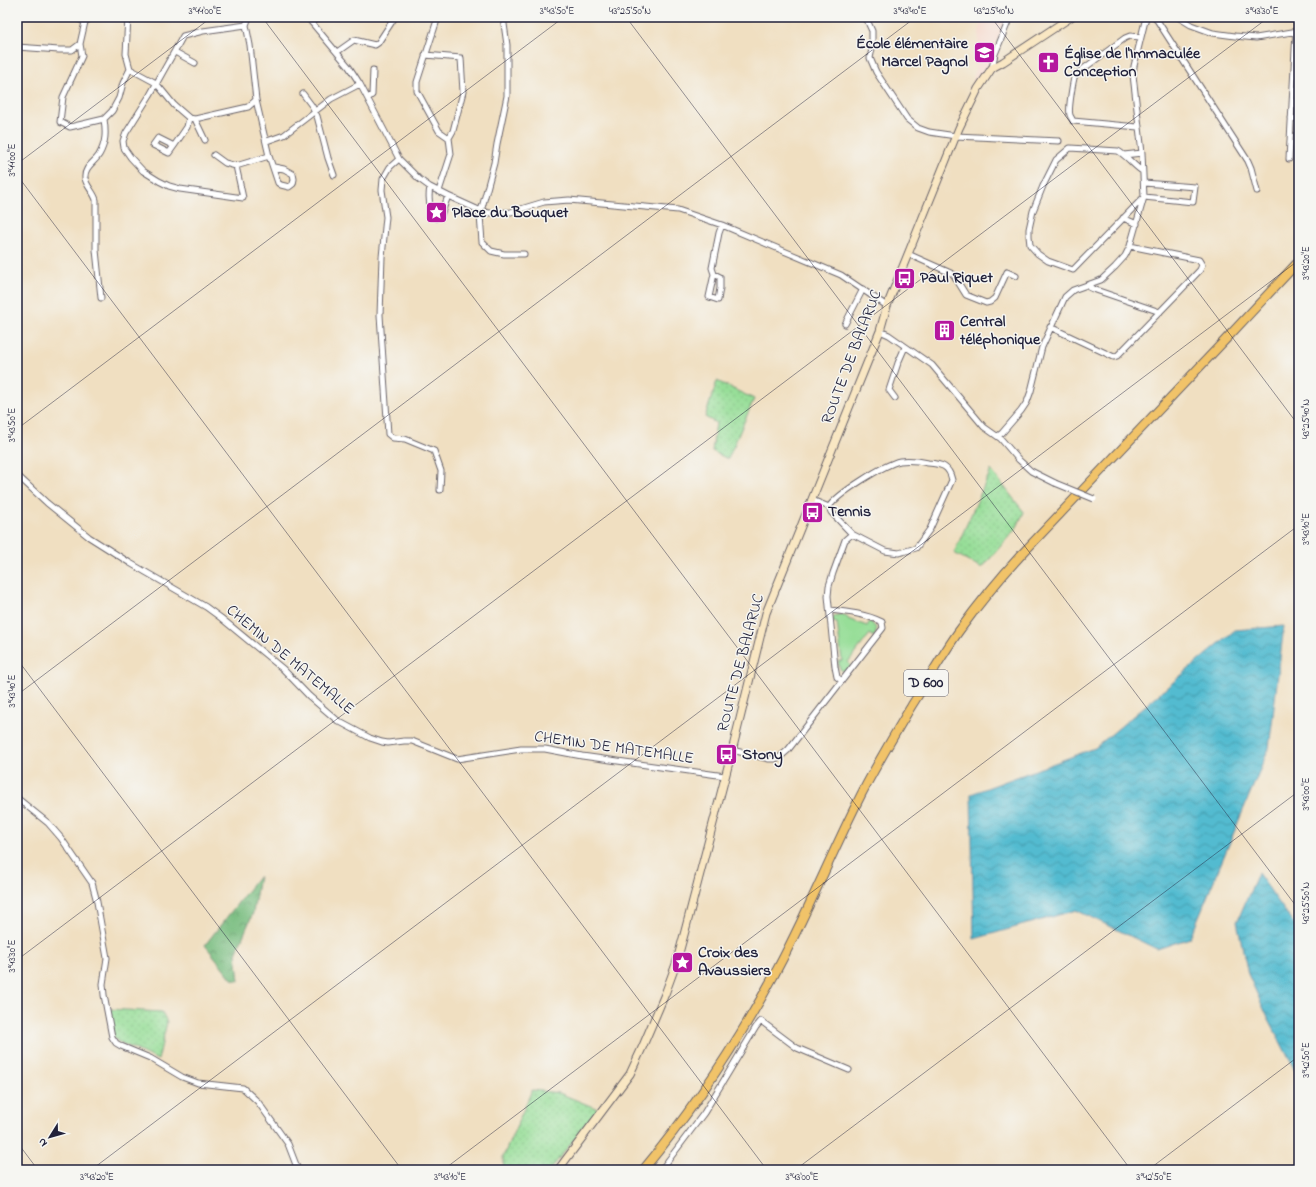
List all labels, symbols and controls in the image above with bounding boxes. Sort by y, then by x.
text: 3°44'00"E [188,4,222,19]
text: 3°43'50"E [540,4,574,19]
text: 43°25'50"N [609,4,651,19]
text: 3°43'40"E [894,4,926,19]
text: 43°25'40"N [974,4,1014,19]
text: 3°43'30"E [1246,4,1278,19]
place label: École élémentaire Marcel Pagnol [856,32,969,75]
school or university icon: École élémentaire Marcel Pagnol [971,40,997,66]
place label: Église de l'Immaculée Conception [1064,42,1201,84]
church icon: Église de l'Immaculée Conception [1035,50,1061,76]
text: 3°44'00"E [5,143,20,177]
place icon: Place du Bouquet [423,200,449,226]
place label: Place du Bouquet [452,201,569,225]
text: 3°43'20"E [1299,246,1314,280]
bus stop icon: Paul Riquet [892,265,918,291]
place label: Paul Riquet [920,266,993,290]
street label: ROUTE DE BALARUC [815,286,889,428]
place label: Central téléphonique [959,310,1041,352]
building icon: Central téléphonique [931,318,957,344]
text: 43°25'40"N [1299,399,1314,439]
text: 3°43'50"E [5,408,20,442]
bus stop icon: Tennis [800,499,826,525]
place label: Tennis [828,500,871,524]
text: 3°43'10"E [1299,513,1314,545]
street label: ROUTE DE BALARUC [711,591,771,735]
street label: CHEMIN DE MATEMALLE [221,599,359,721]
road number: D 600 [904,670,948,696]
text: 3°43'40"E [5,675,20,707]
street label: CHEMIN DE MATEMALLE [533,725,695,771]
bus stop icon: Stony [713,742,739,768]
place label: Stony [742,743,783,768]
text: 3°43'00"E [1299,777,1314,811]
text: 43°25'50"N [1299,882,1314,924]
text: 3°43'30"E [5,940,20,972]
place label: Croix des Avaussiers [698,941,771,983]
place icon: Croix des Avaussiers [670,949,696,975]
text: 3°42'50"E [1299,1042,1314,1078]
north arrow [30,1117,70,1157]
text: N [34,1135,51,1150]
text: 3°43'20"E [80,1170,114,1185]
text: 3°43'10"E [434,1170,466,1185]
text: 3°43'00"E [785,1170,819,1185]
text: 3°42'50"E [1136,1170,1172,1185]

